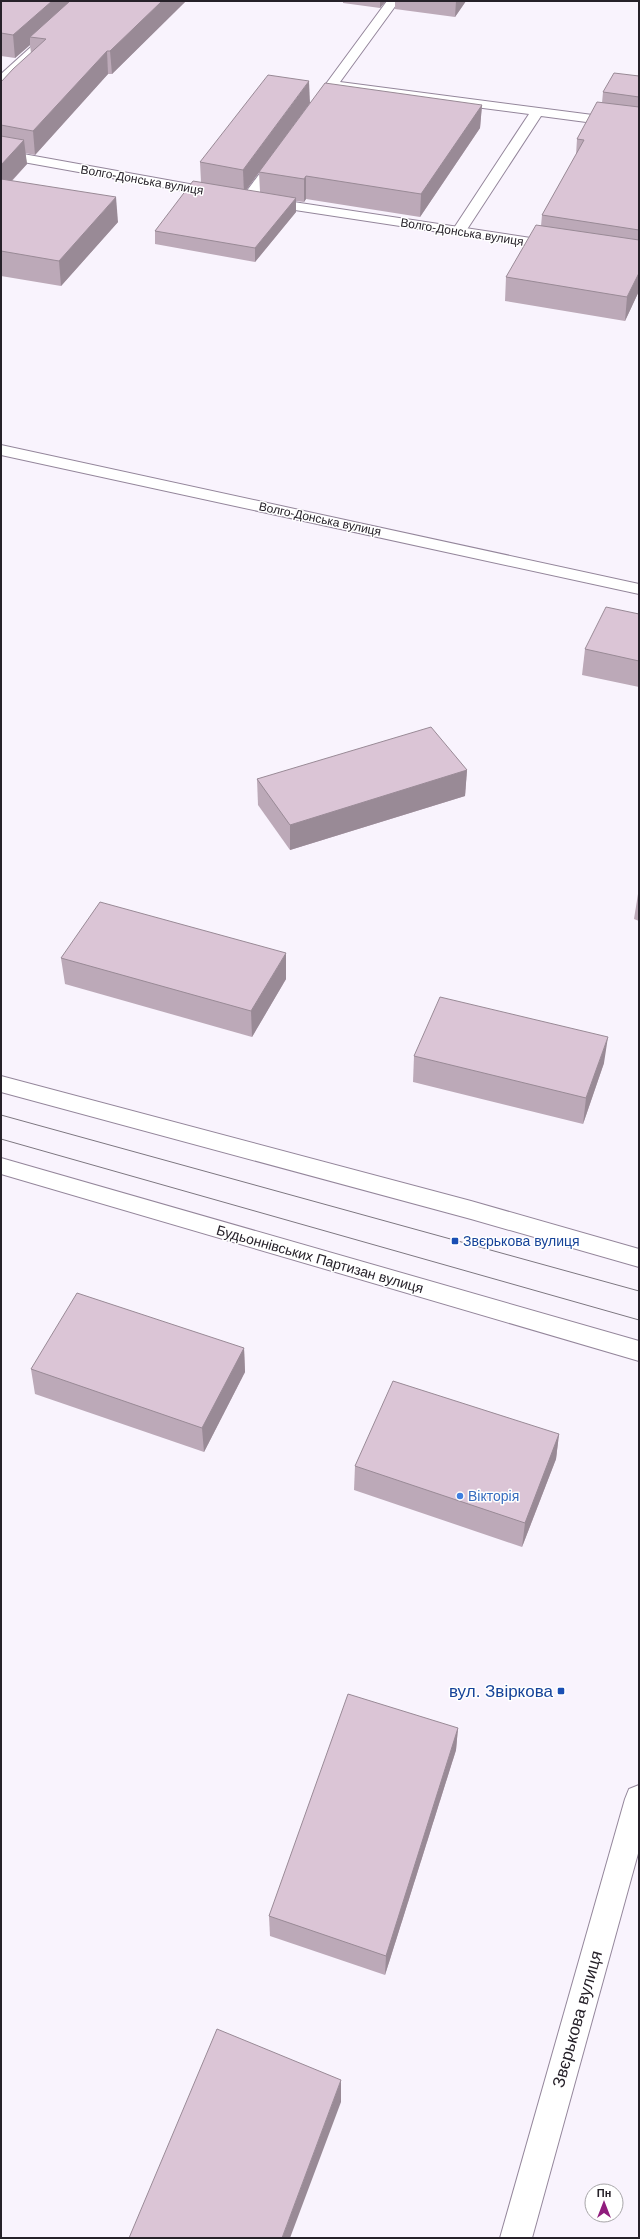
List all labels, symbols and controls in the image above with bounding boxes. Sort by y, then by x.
street label: Волго-Донська вулиця [79,162,205,198]
street label: Волго-Донська вулиця [399,215,525,249]
street label: Волго-Донська вулиця [258,499,382,539]
street label: Будьоннівських Партизан вулиця [215,1222,425,1296]
place label: Звєрькова вулиця [463,1233,580,1249]
marker: Звєрькова вулиця [450,1236,460,1246]
place label: Вікторія [468,1488,519,1504]
marker: Вікторія [455,1491,465,1501]
place label: вул. Звіркова [449,1682,554,1701]
marker: вул. Звіркова [556,1686,566,1696]
street label: Звєрькова вулиця [549,1948,606,2090]
north arrow [584,2183,624,2223]
text: Пн [597,2187,611,2199]

